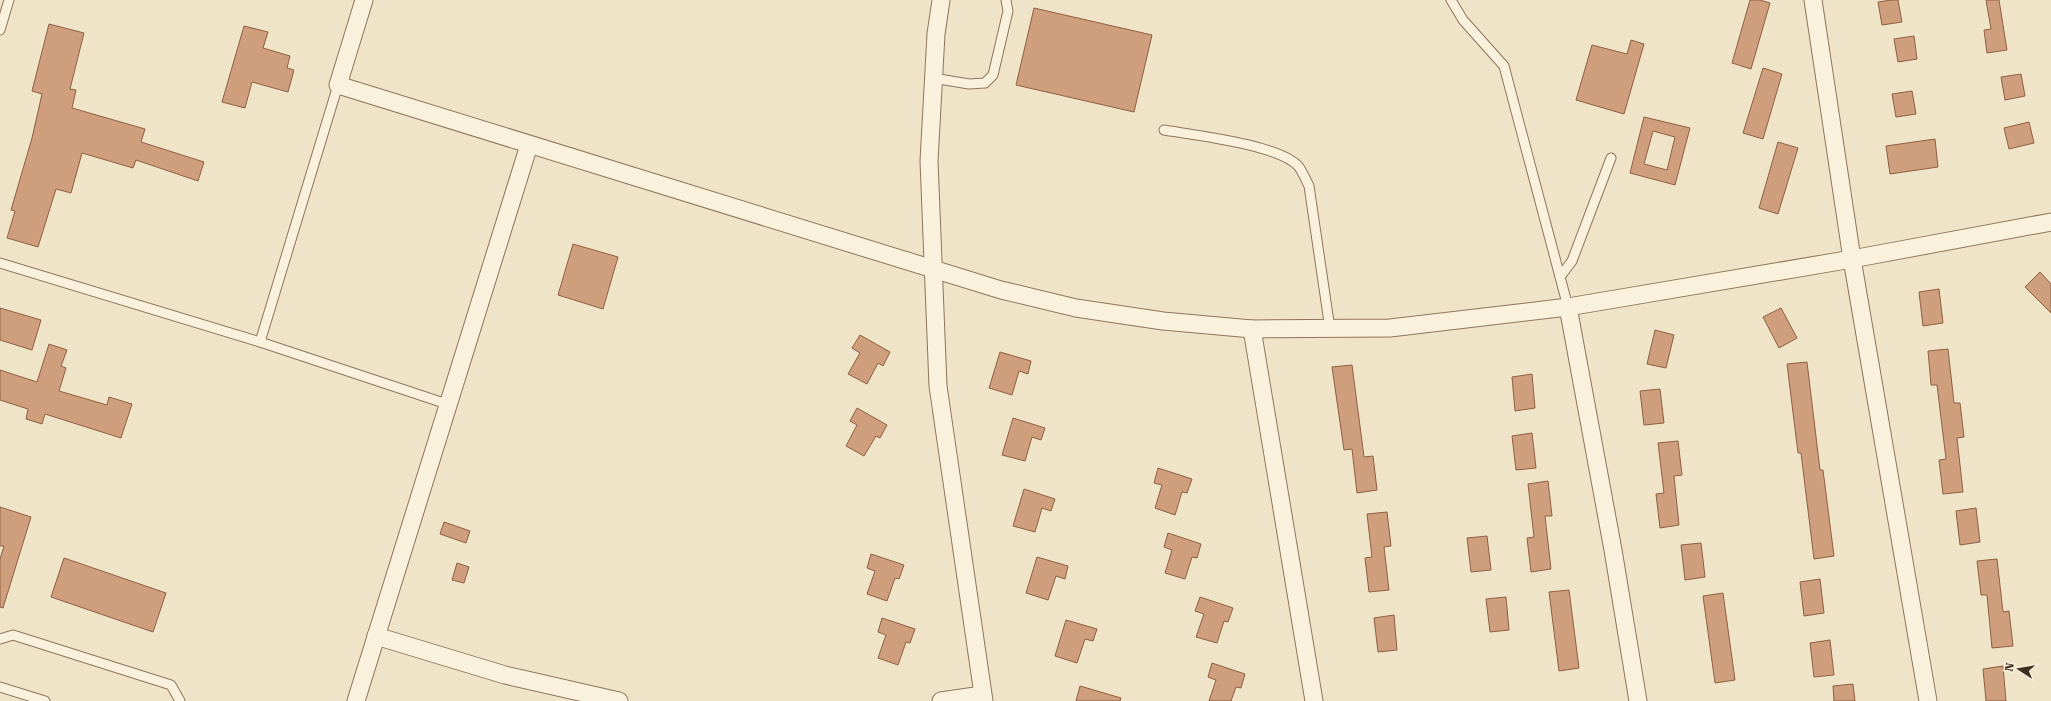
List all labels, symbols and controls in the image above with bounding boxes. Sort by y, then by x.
north arrow [1999,649,2039,689]
text: N [2002,661,2017,673]

